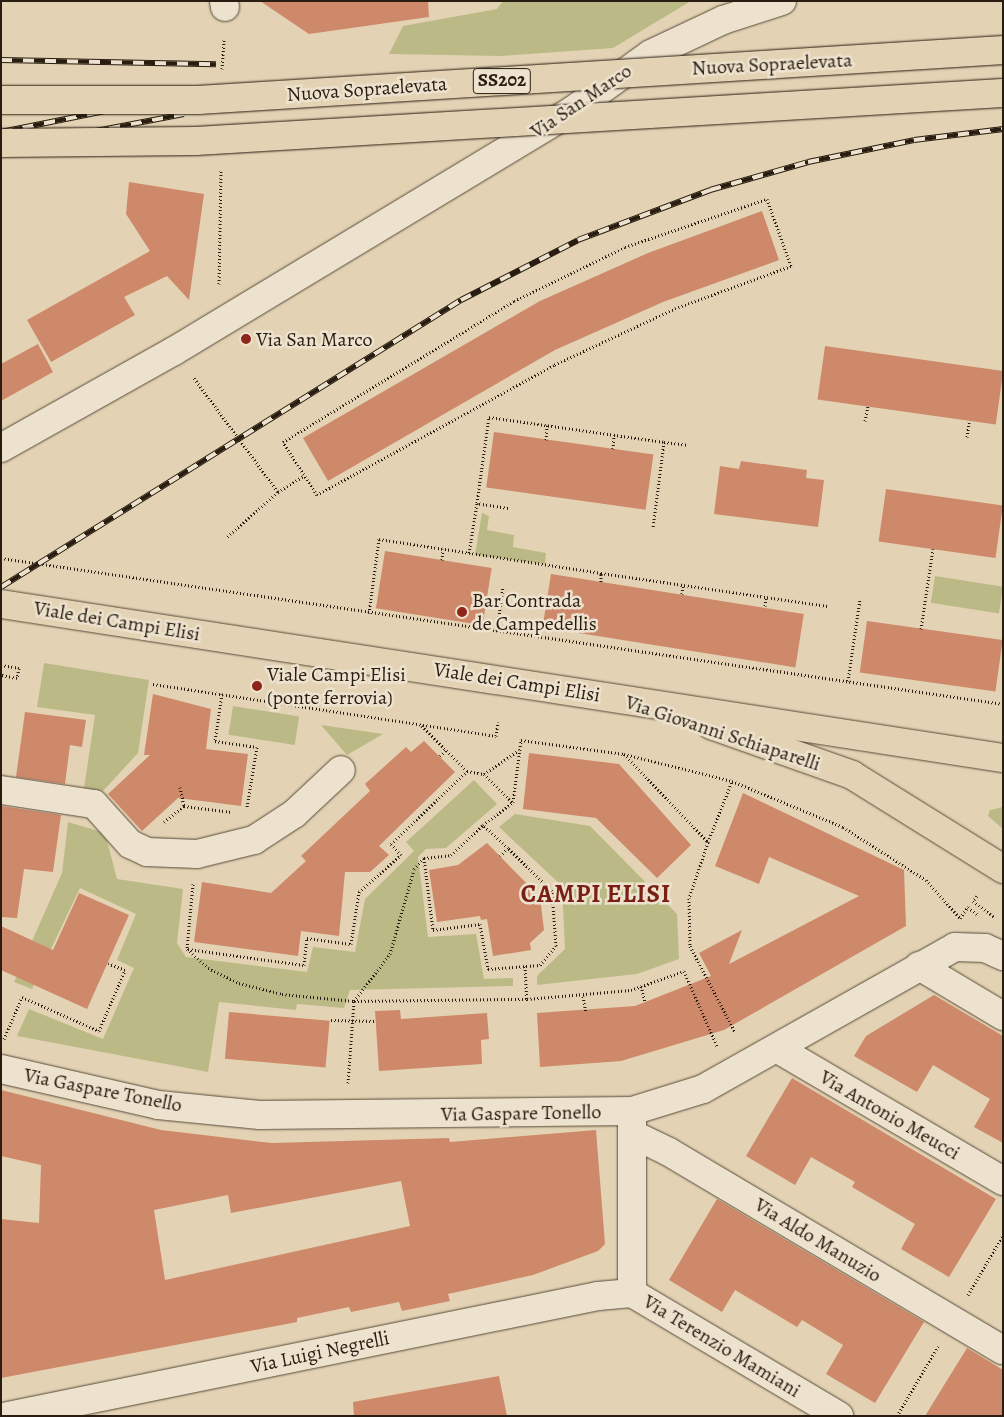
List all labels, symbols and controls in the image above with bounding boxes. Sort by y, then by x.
street label: Nuova Sopraelevata [691,48,853,80]
street label: Via San Marco [526,59,636,143]
road number: SS202 [472,64,532,98]
street label: Nuova Sopraelevata [286,71,448,107]
place label: Via San Marco [256,327,372,351]
marker: Via San Marco [240,333,252,345]
place label: Bar Contrada de Campedellis [472,588,597,635]
street label: Viale dei Campi Elisi [32,596,202,646]
marker: Bar Contrada de Campedellis [456,606,468,618]
street label: Viale dei Campi Elisi [432,657,602,707]
place label: Viale Campi Elisi (ponte ferrovia) [267,662,406,709]
marker: Viale Campi Elisi (ponte ferrovia) [251,680,263,692]
street label: Via Giovanni Schiaparelli [622,690,824,776]
district label: CAMPI ELISI [519,879,673,909]
street label: Via Gaspare Tonello [22,1063,184,1117]
street label: Via Antonio Meucci [815,1065,965,1165]
street label: Via Gaspare Tonello [441,1100,601,1126]
street label: Via Aldo Manuzio [750,1193,886,1287]
street label: Via Terenzio Mamiani [639,1290,805,1402]
street label: Via Luigi Negrelli [248,1326,392,1378]

